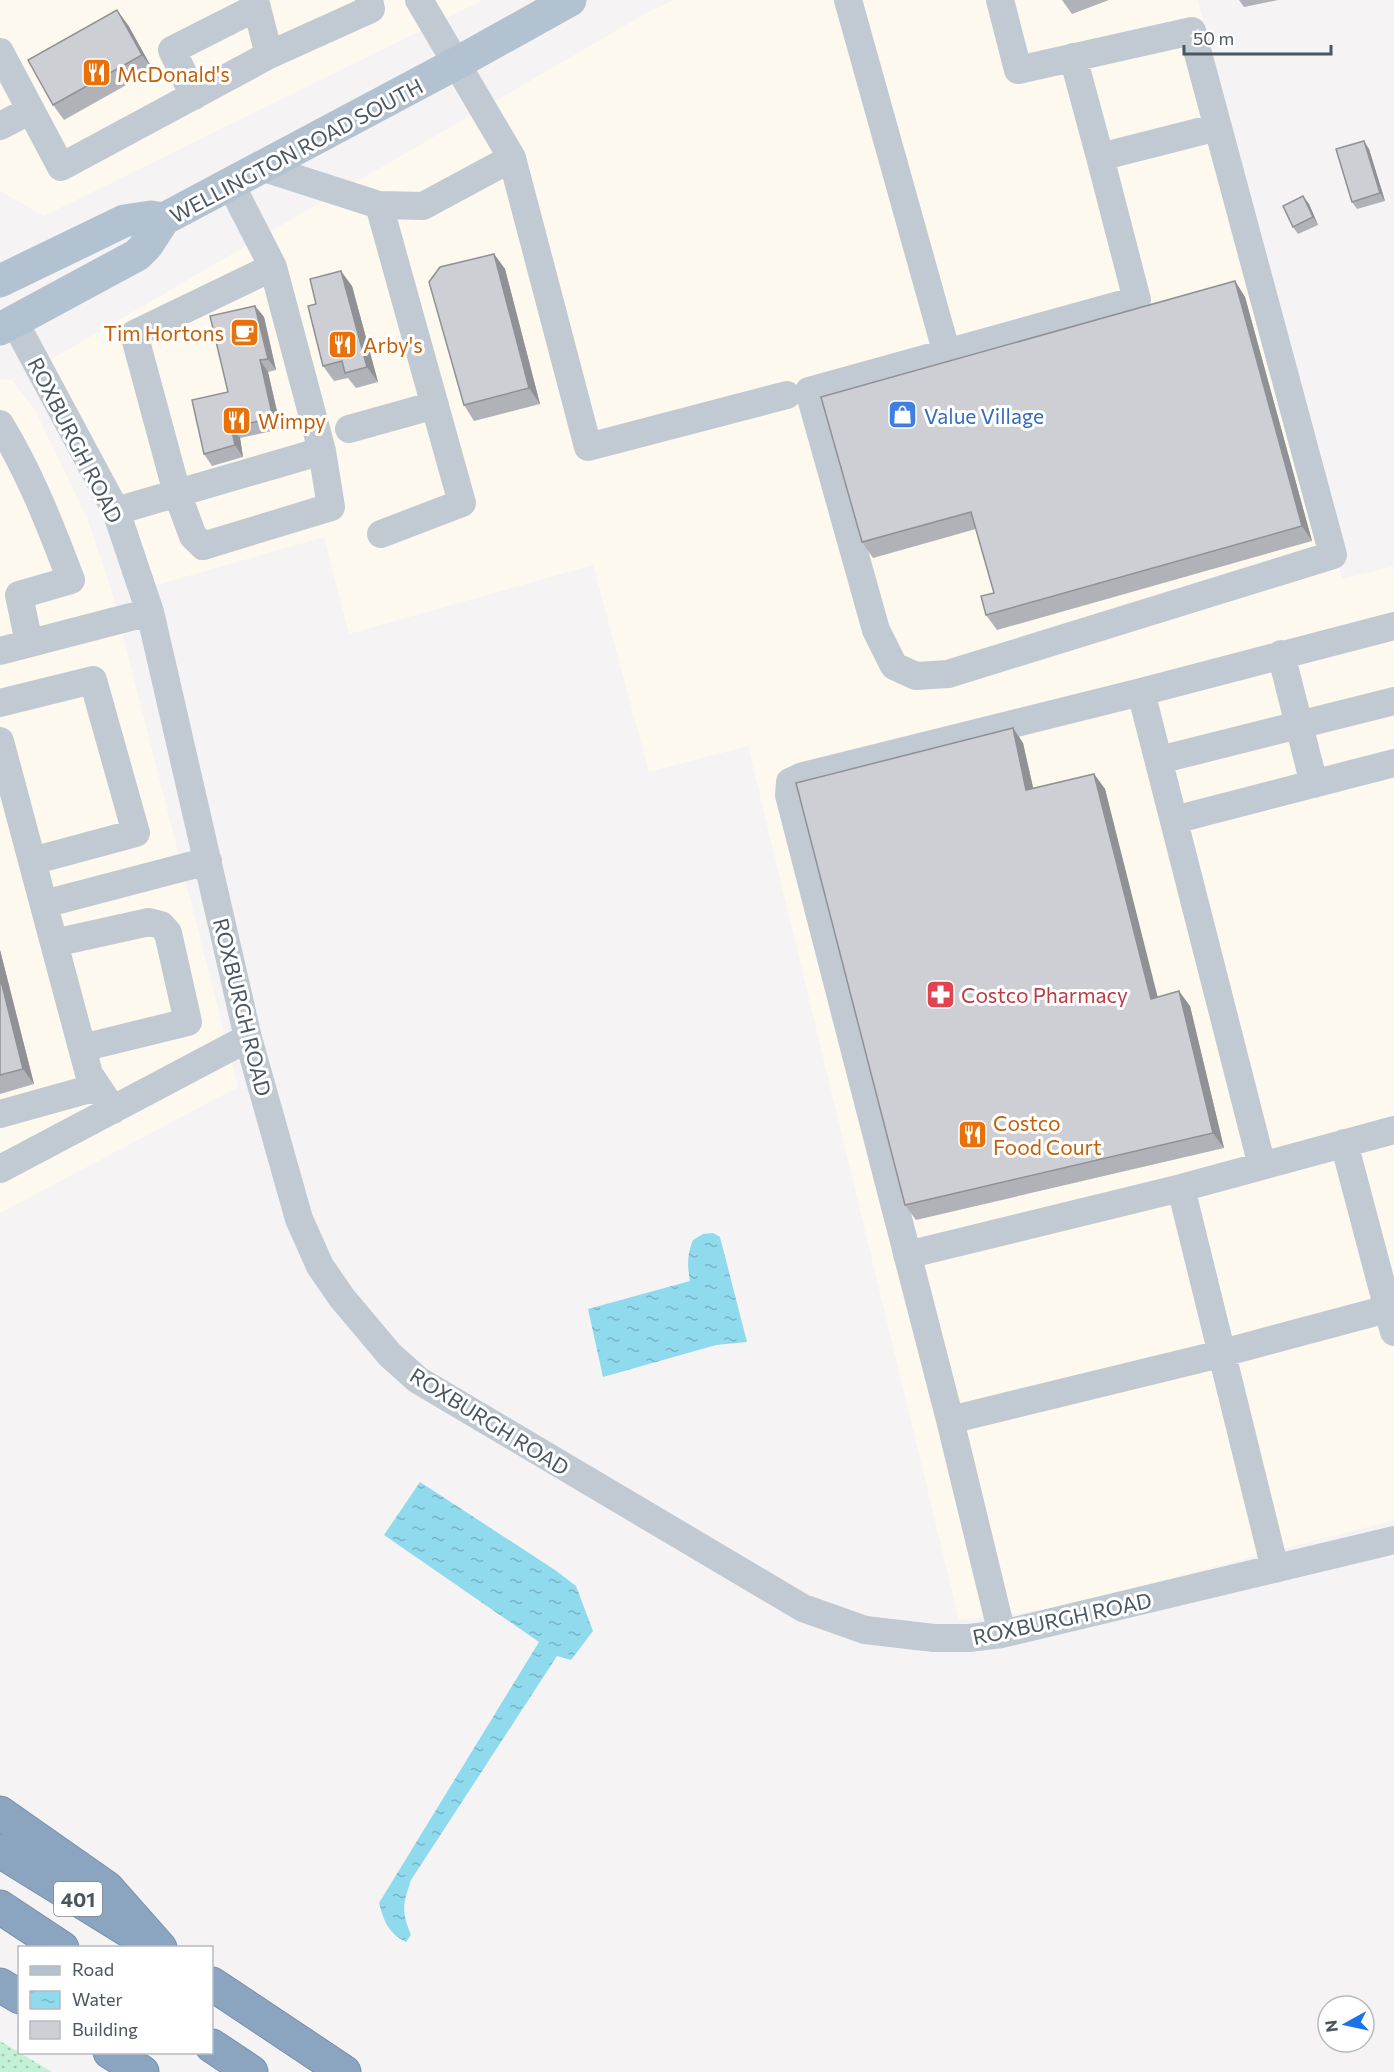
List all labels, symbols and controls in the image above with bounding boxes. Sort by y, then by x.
scale bar [1184,18,1331,56]
text: 50 m [1193,27,1234,49]
restaurant icon: McDonald's [80,57,112,89]
place label: McDonald's [117,61,230,86]
street label: WELLINGTON ROAD SOUTH [165,73,427,227]
cafe icon: Tim Hortons [229,316,261,348]
place label: Tim Hortons [104,320,224,345]
restaurant icon: Arby's [326,328,358,360]
place label: Arby's [363,332,423,357]
street label: ROXBURGH ROAD [23,353,129,527]
shop icon: Value Village [887,399,919,431]
place label: Value Village [924,403,1044,428]
restaurant icon: Wimpy [221,404,253,436]
place label: Wimpy [258,408,326,433]
street label: ROXBURGH ROAD [209,915,277,1099]
pharmacy icon: Costco Pharmacy [924,978,956,1010]
place label: Costco Pharmacy [961,982,1128,1007]
place label: Costco Food Court [993,1110,1102,1159]
restaurant icon: Costco Food Court [956,1118,988,1150]
street label: ROXBURGH ROAD [406,1362,574,1480]
street label: ROXBURGH ROAD [970,1587,1154,1649]
road number: 401 [54,1882,102,1916]
legend [18,1946,213,2054]
text: Road [72,1958,114,1980]
text: Water [72,1988,123,2010]
north arrow [1316,1994,1376,2054]
text: Building [72,2018,138,2040]
text: N [1320,2019,1341,2033]

